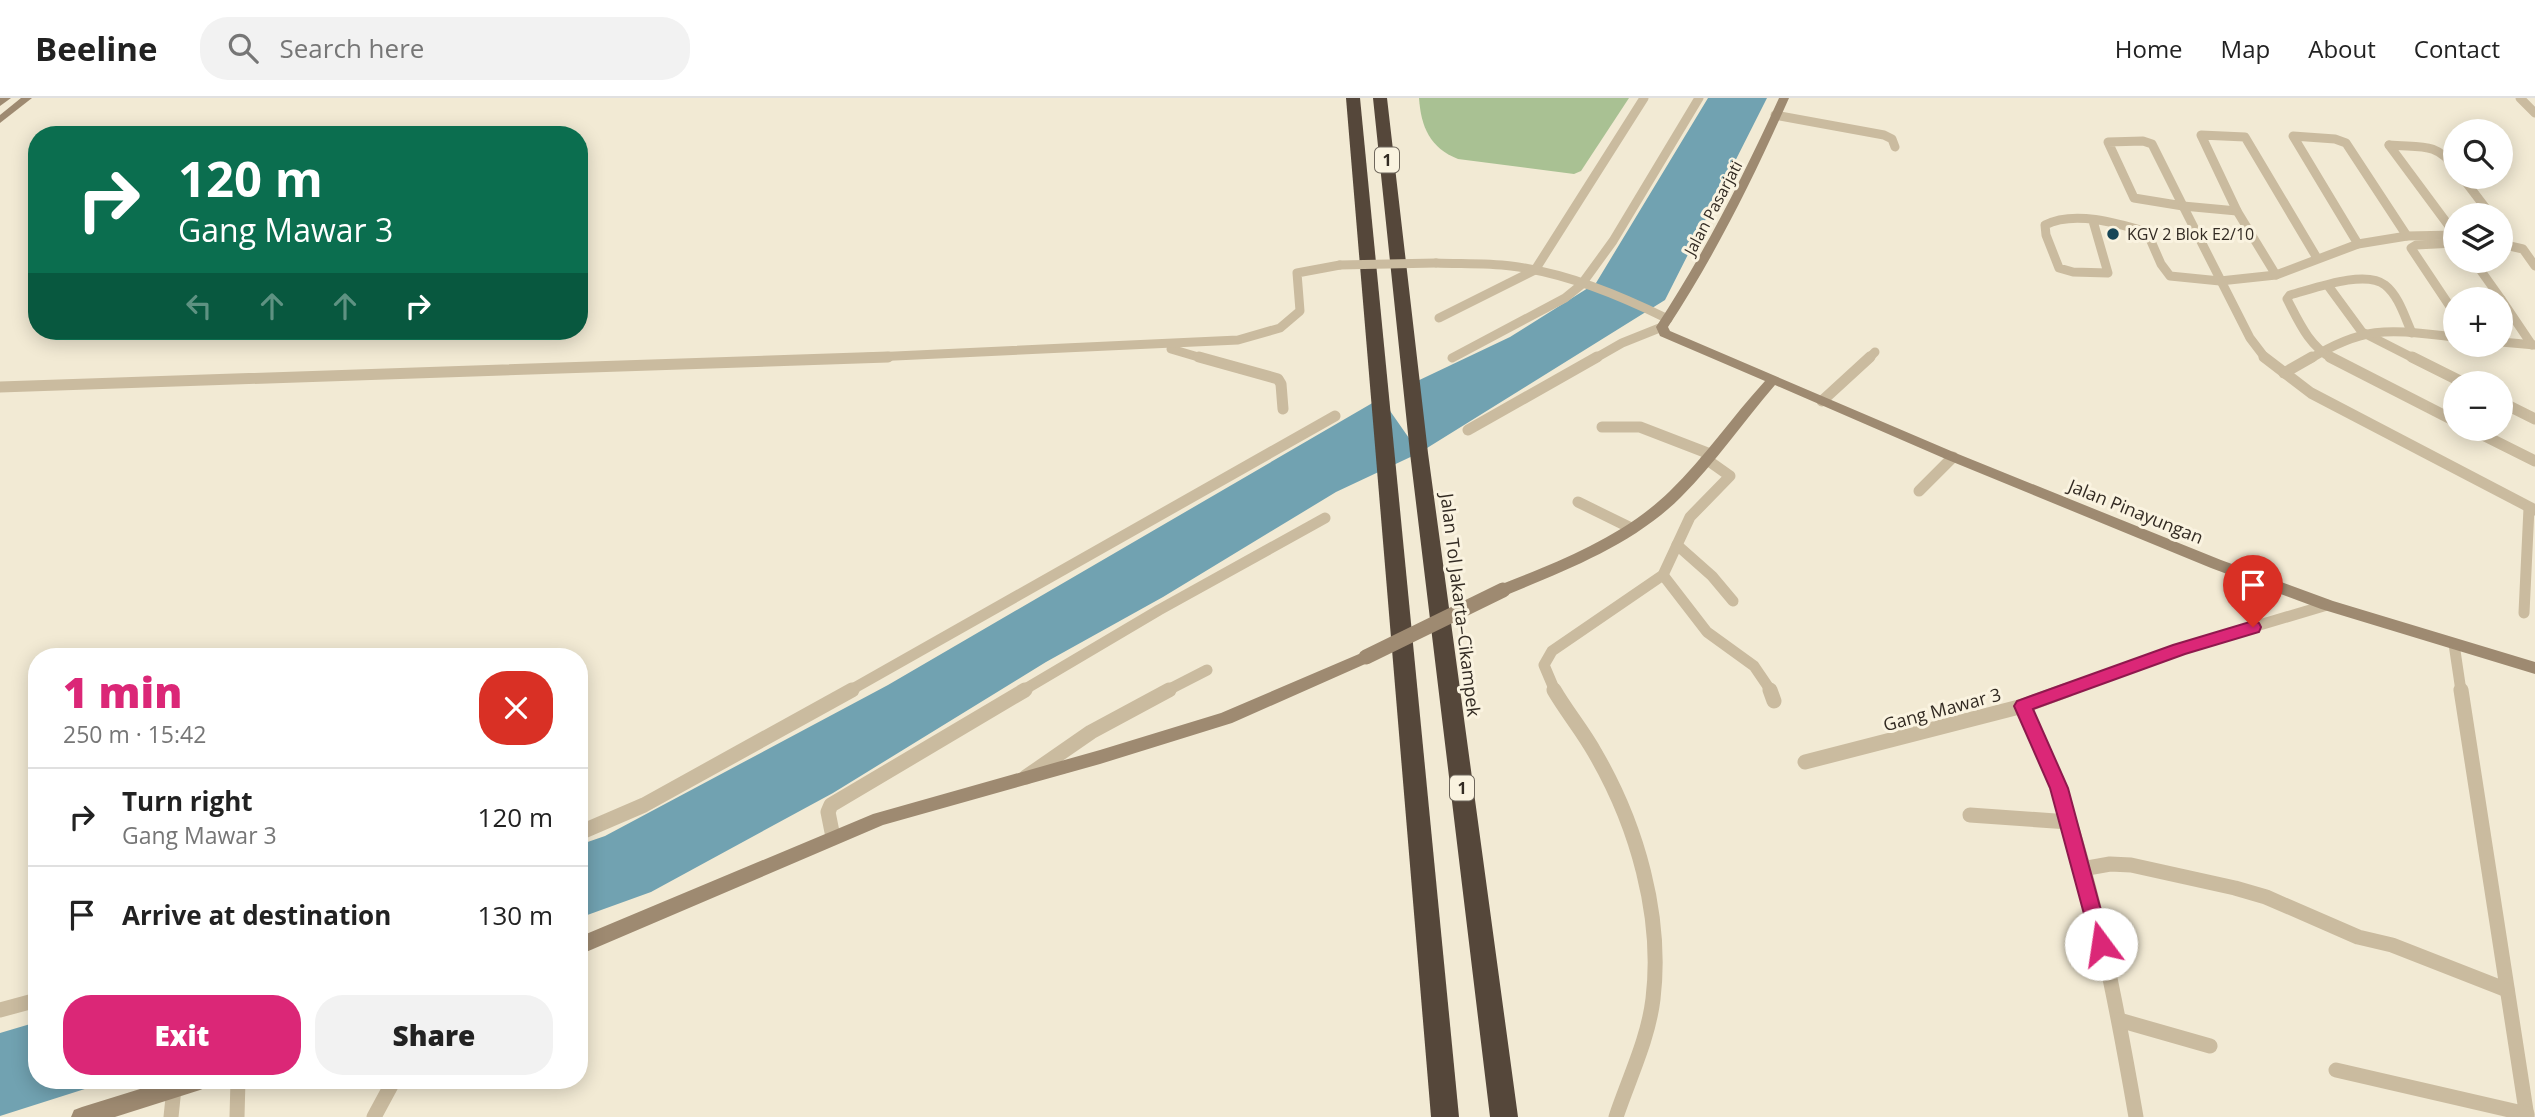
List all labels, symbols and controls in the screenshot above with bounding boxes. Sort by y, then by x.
search box [200,17,690,80]
text: Beeline [35,26,158,71]
icon: search [224,29,262,67]
text: Search here [280,30,424,66]
text: Home [2115,32,2183,65]
text: Map [2221,32,2270,65]
text: About [2308,32,2376,65]
text: Contact [2414,32,2500,65]
map controls [2443,119,2513,441]
button: search [2443,119,2513,189]
text: 120 m [178,145,323,211]
road number: 1 [1375,148,1399,172]
icon: right [63,154,154,245]
street label: Jalan Pasarjati [1678,157,1747,261]
button: layers [2443,203,2513,273]
text: Gang Mawar 3 [178,208,393,251]
place label: KGV 2 Blok E2/10 [2127,223,2254,245]
marker: KGV 2 Blok E2/10 [2105,226,2121,242]
icon: left [180,287,218,325]
icon: ahead [253,287,291,325]
icon: ahead [326,287,364,325]
icon: right [399,287,437,325]
button: + [2443,287,2513,357]
button: − [2443,371,2513,441]
street label: Jalan Pinayungan [2063,472,2207,549]
street label: Jalan Tol Jakarta–Cikampek [1435,490,1487,719]
pin [2223,555,2283,627]
icon: arrive [2234,566,2272,604]
text: 1 min [63,663,182,720]
button: close [479,671,553,745]
street label: Gang Mawar 3 [1880,682,2004,736]
text: 250 m · 15:42 [63,718,206,750]
road number: 1 [1450,776,1474,800]
text: Turn right [122,783,253,819]
icon: right [63,798,101,836]
text: 120 m [478,799,553,835]
text: Gang Mawar 3 [122,819,277,851]
icon: arrive [63,896,101,934]
text: Arrive at destination [122,897,391,933]
text: 130 m [478,897,553,933]
position arrow [2064,907,2138,981]
button: Exit [63,995,301,1075]
button: Share [315,995,553,1075]

